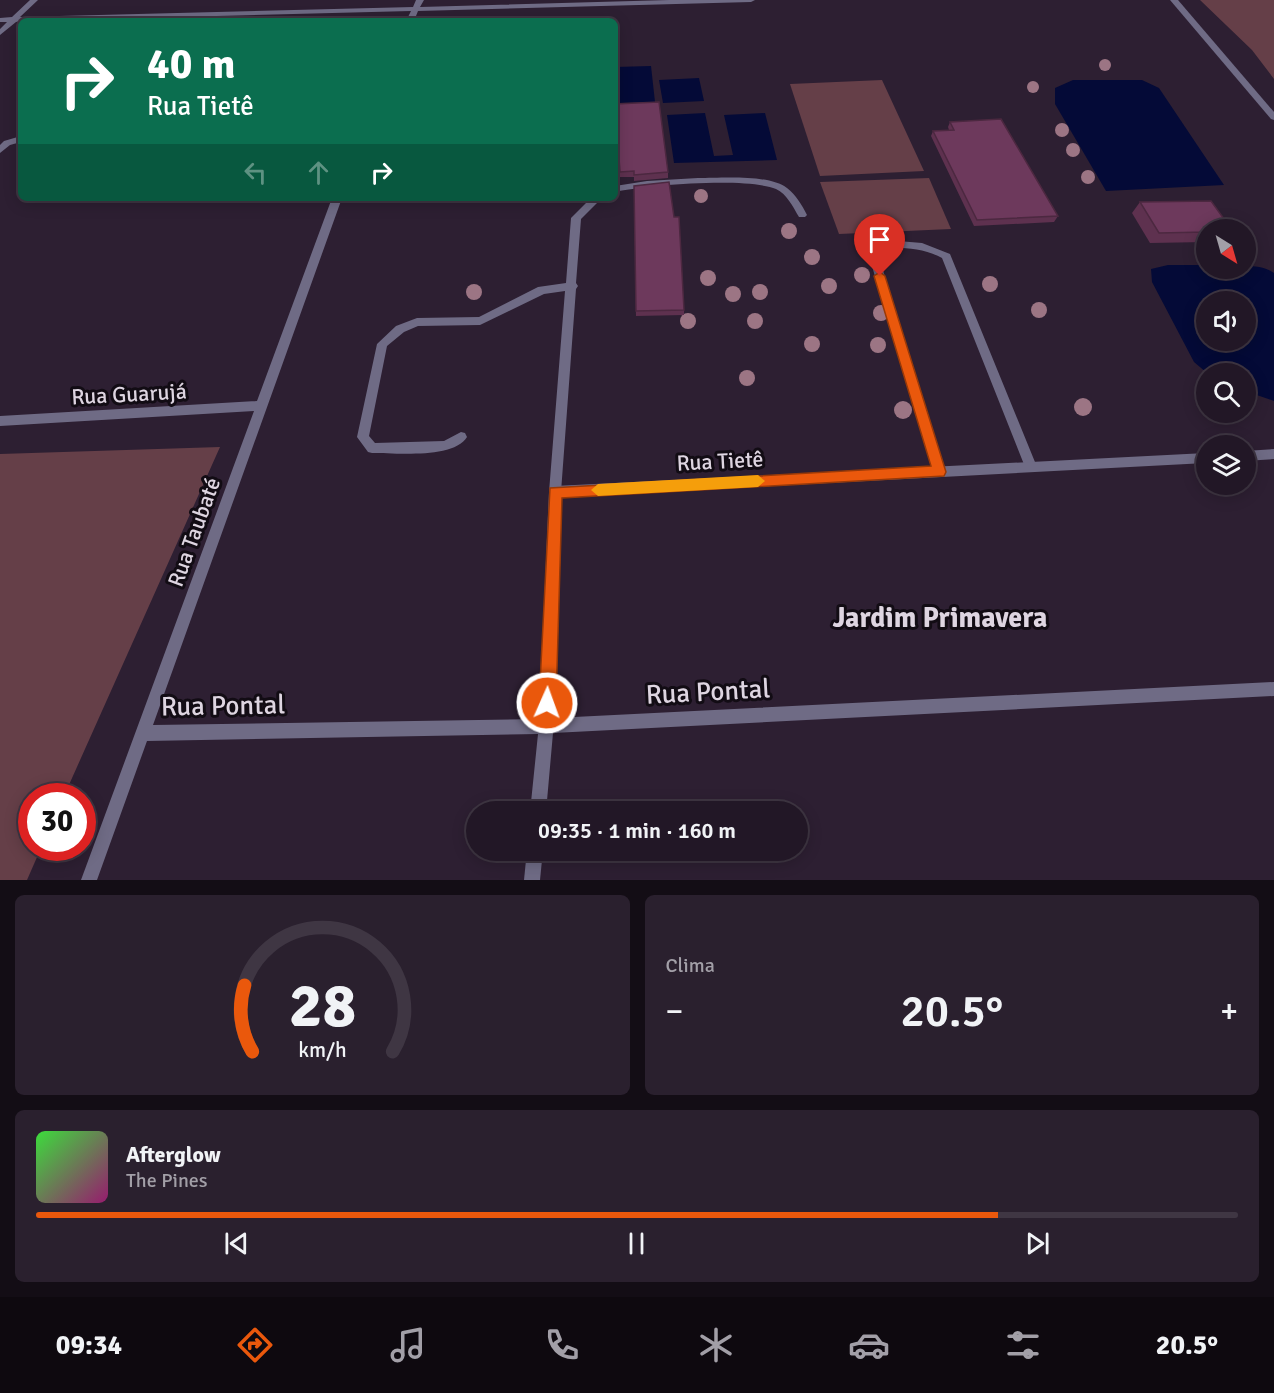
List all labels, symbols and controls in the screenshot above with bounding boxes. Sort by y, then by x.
text: 40 m [147,39,236,90]
icon: right [48,42,126,120]
text: Rua Tietê [147,90,254,123]
icon: left [239,156,272,189]
icon: ahead [302,156,335,189]
icon: right [365,156,398,189]
pin [854,214,905,276]
north arrow [1196,219,1256,279]
map controls [1196,219,1256,495]
icon: arrive [863,223,896,256]
button: sound [1196,291,1256,351]
button: search [1196,363,1256,423]
street label: Rua Guarujá [71,377,187,411]
button: layers [1196,435,1256,495]
street label: Rua Tietê [676,445,764,477]
street label: Rua Taubaté [162,474,226,590]
district label: Jardim Primavera [833,601,1047,635]
position arrow [515,671,579,735]
street label: Rua Pontal [645,672,771,712]
street label: Rua Pontal [161,688,286,724]
speed limit sign: 30 [18,783,96,861]
text: 09:35 · 1 min · 160 m [538,817,736,844]
text: Clima [666,953,715,978]
text: 28 [289,967,356,1044]
text: 20.5° [900,984,1003,1039]
text: − [666,991,683,1032]
text: + [1220,991,1238,1032]
text: km/h [298,1037,347,1063]
text: Afterglow [126,1141,221,1168]
text: The Pines [126,1168,208,1193]
icon: previous [220,1227,253,1260]
icon: pause [620,1227,653,1260]
icon: next [1021,1227,1054,1260]
icon: directions [234,1324,276,1366]
icon: music [387,1324,429,1366]
icon: phone [541,1324,583,1366]
icon: climate [695,1324,737,1366]
icon: car [848,1324,890,1366]
icon: filters [1002,1324,1044,1366]
text: 09:34 [56,1329,122,1362]
text: 20.5° [1156,1329,1218,1362]

